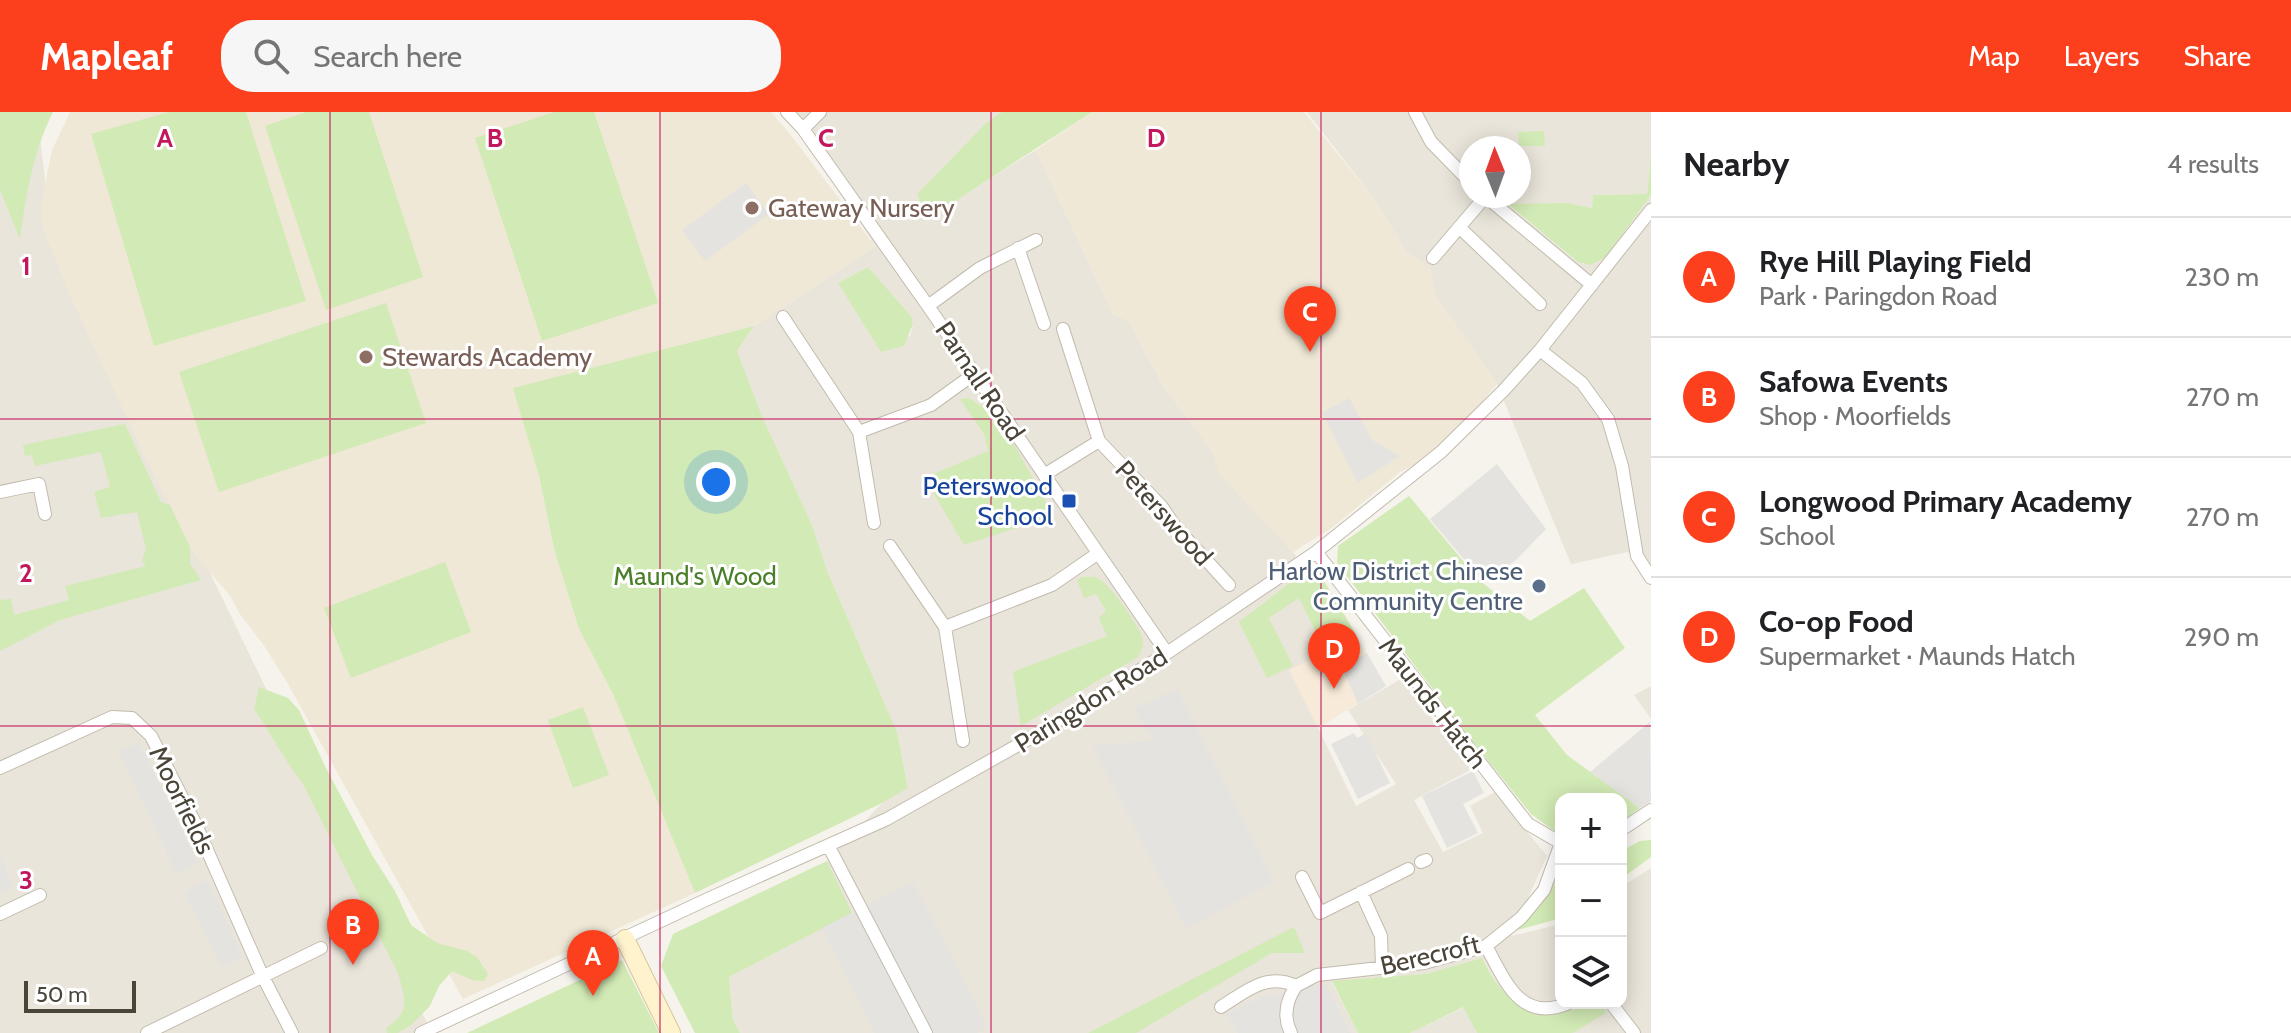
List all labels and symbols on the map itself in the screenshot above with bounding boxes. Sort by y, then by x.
text: A [157,122,174,154]
text: B [487,122,503,154]
text: C [818,122,834,154]
text: D [1147,122,1165,154]
north arrow [1459,136,1531,208]
place label: Gateway Nursery [768,192,955,224]
marker: Gateway Nursery [743,199,761,217]
text: 1 [21,250,31,282]
pin: C [1284,286,1336,352]
street label: Parnall Road [929,315,1031,447]
place label: Stewards Academy [382,341,592,373]
marker: Stewards Academy [357,348,375,366]
street label: Peterswood [1108,454,1220,572]
your location [696,462,736,502]
place label: Peterswood School [922,470,1053,532]
marker: Peterswood School [1060,492,1078,510]
place label: Harlow District Chinese Community Centre [1268,555,1523,617]
text: 2 [19,557,33,589]
park label: Maund's Wood [613,560,777,592]
marker: Harlow District Chinese Community Centre [1530,577,1548,595]
pin: D [1308,623,1360,689]
street label: Maunds Hatch [1372,631,1494,775]
street label: Paringdon Road [1009,640,1173,760]
street label: Moorfields [142,741,222,859]
text: 3 [19,864,33,896]
pin: B [327,899,379,965]
street label: Berecroft [1377,928,1483,982]
pin: A [567,930,619,996]
scale bar [24,977,136,1013]

